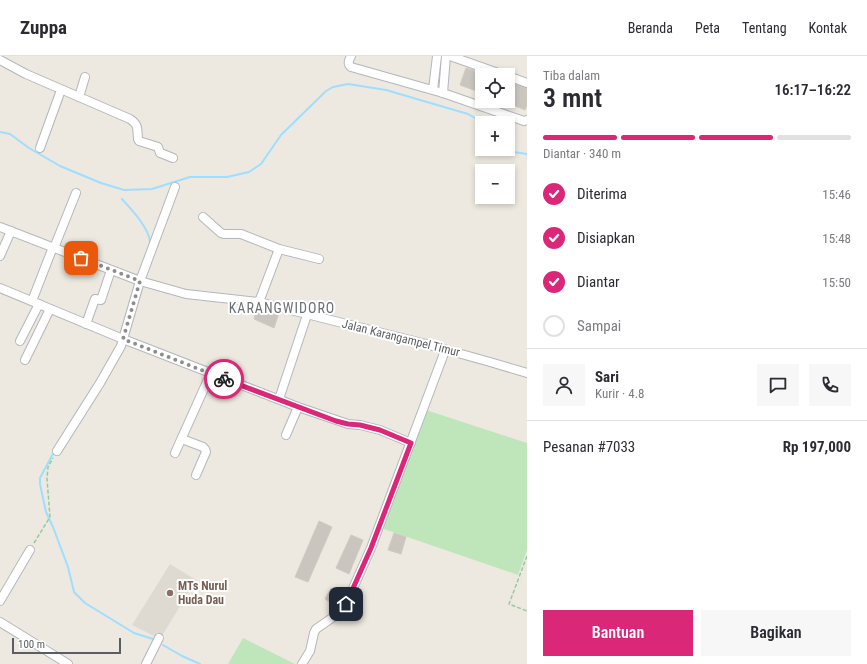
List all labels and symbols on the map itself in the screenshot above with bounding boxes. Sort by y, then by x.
pin [64,241,98,275]
district label: KARANGWIDORO [229,300,335,316]
street label: Jalan Karangampel Timur [341,317,462,359]
courier [204,359,244,399]
place label: MTs Nurul Huda Dau [178,579,227,607]
pin [329,587,363,621]
marker: MTs Nurul Huda Dau [165,588,175,598]
scale bar [12,636,121,655]

